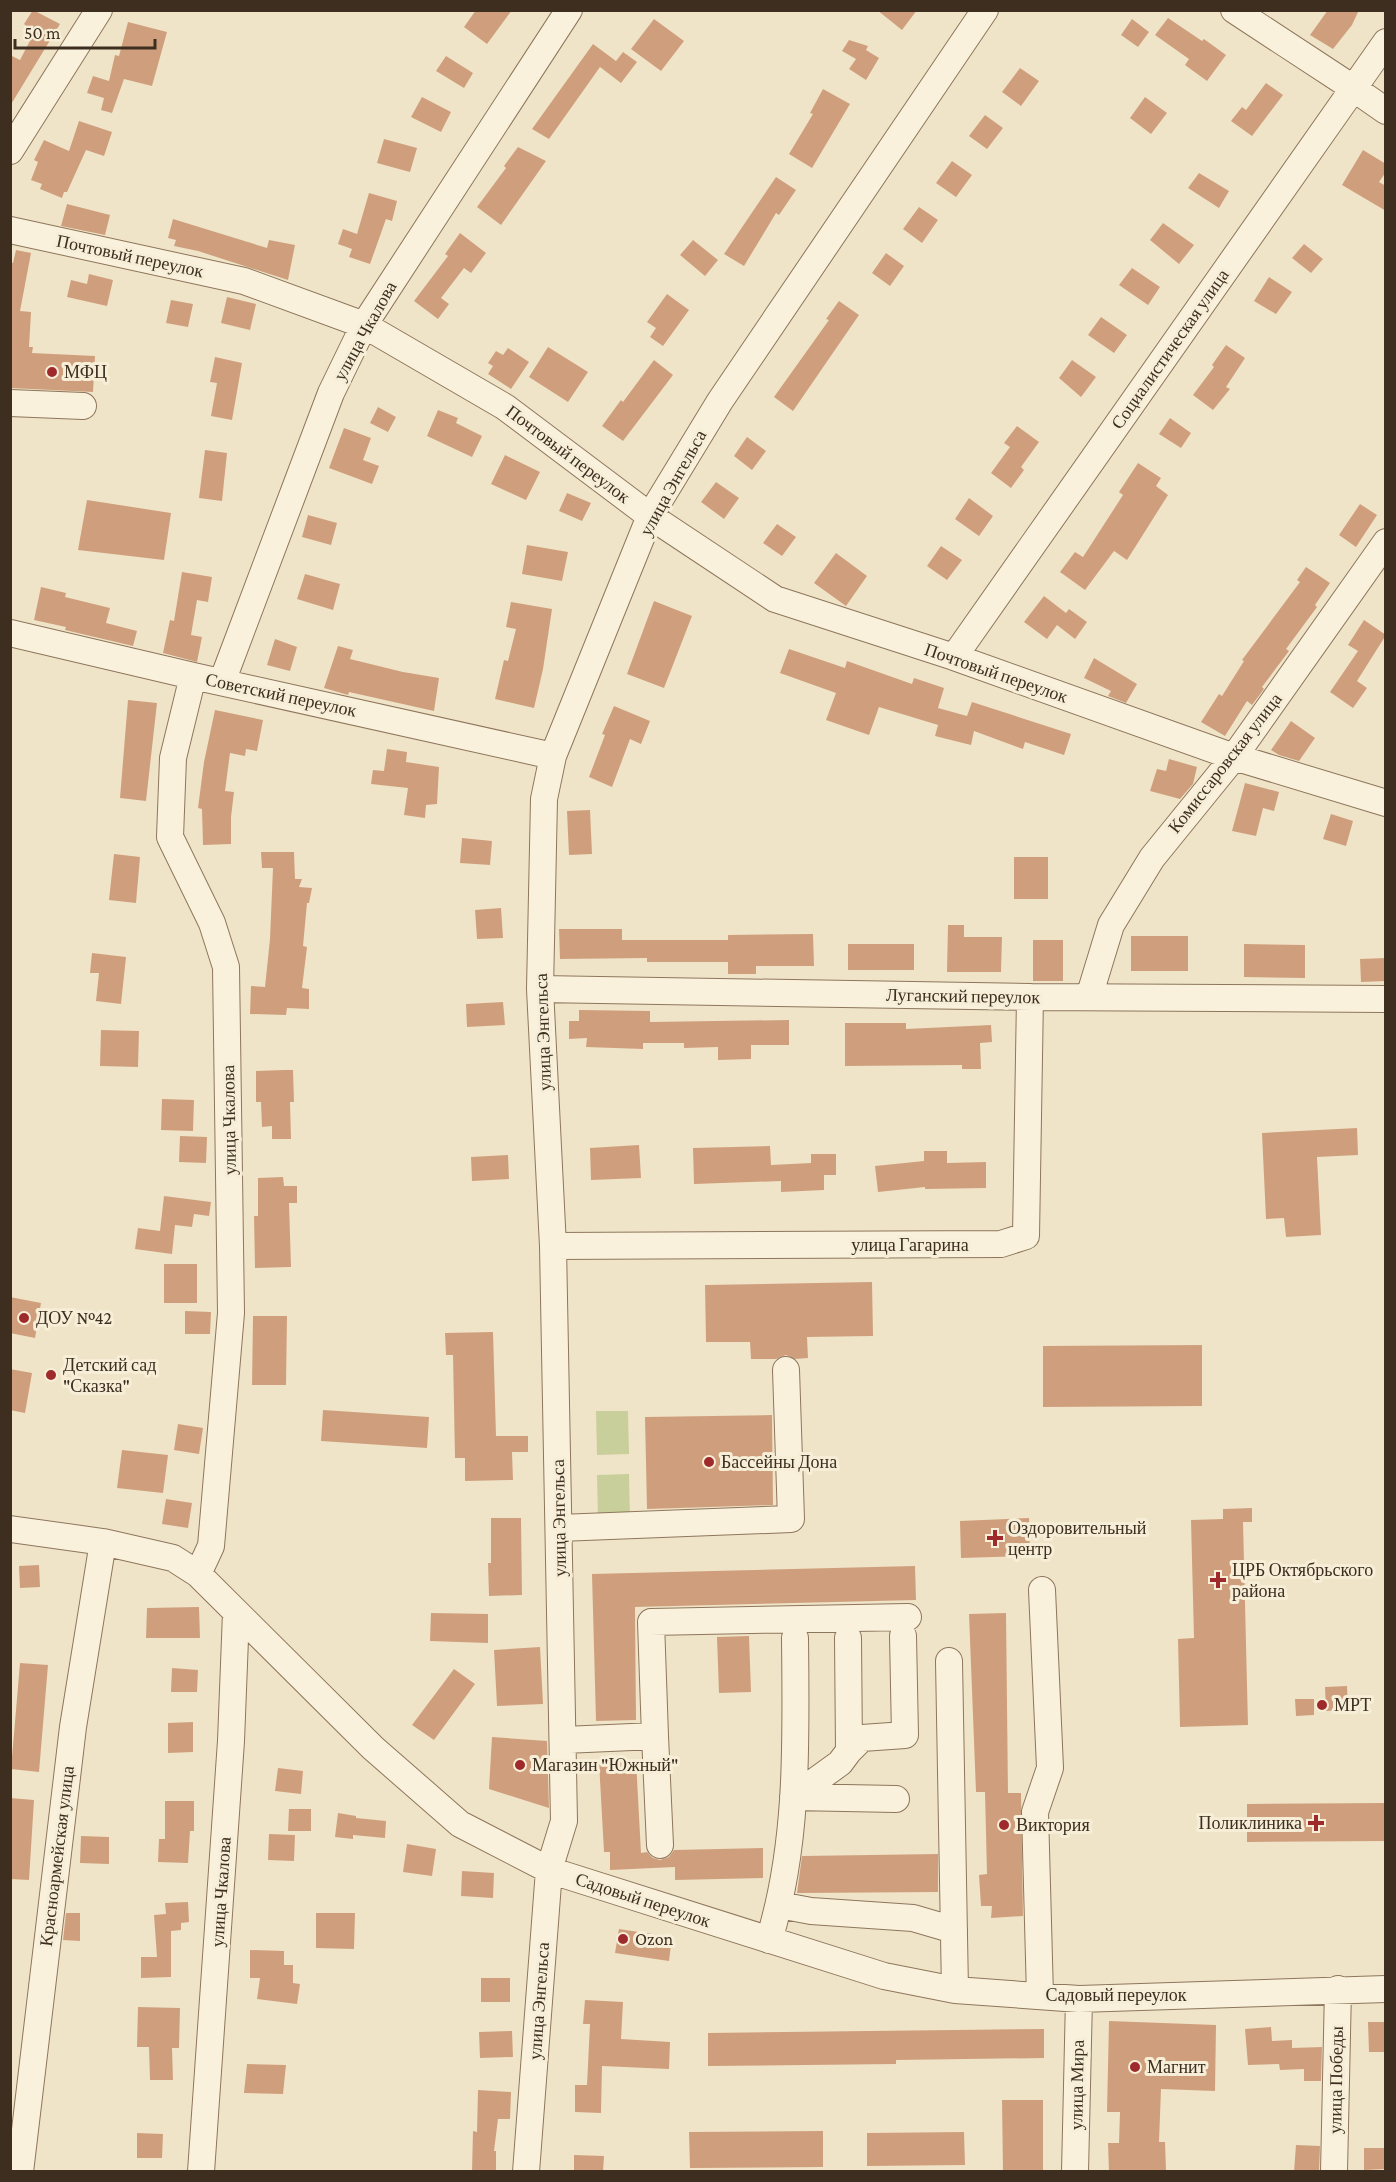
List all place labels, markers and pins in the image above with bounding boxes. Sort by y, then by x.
place label: МФЦ [64,362,107,382]
marker: МФЦ [45,365,59,379]
place label: ДОУ №42 [36,1308,112,1328]
marker: ДОУ №42 [17,1311,31,1325]
place label: Детский сад "Сказка" [63,1355,156,1396]
marker: Детский сад "Сказка" [44,1368,58,1382]
place label: Бассейны Дона [721,1452,837,1472]
marker: Бассейны Дона [702,1455,716,1469]
place label: Оздоровительный центр [1008,1518,1147,1559]
marker: Оздоровительный центр [986,1529,1004,1547]
place label: ЦРБ Октябрьского района [1232,1560,1373,1601]
marker: ЦРБ Октябрьского района [1209,1571,1227,1589]
place label: МРТ [1334,1695,1371,1715]
marker: МРТ [1315,1698,1329,1712]
place label: Магазин "Южный" [532,1755,678,1775]
marker: Магазин "Южный" [513,1758,527,1772]
place label: Поликлиника [1199,1813,1302,1833]
marker: Поликлиника [1307,1814,1325,1832]
place label: Виктория [1016,1815,1090,1835]
marker: Виктория [997,1818,1011,1832]
place label: Ozon [635,1929,674,1949]
marker: Ozon [616,1932,630,1946]
place label: Магнит [1147,2057,1206,2077]
marker: Магнит [1128,2060,1142,2074]

